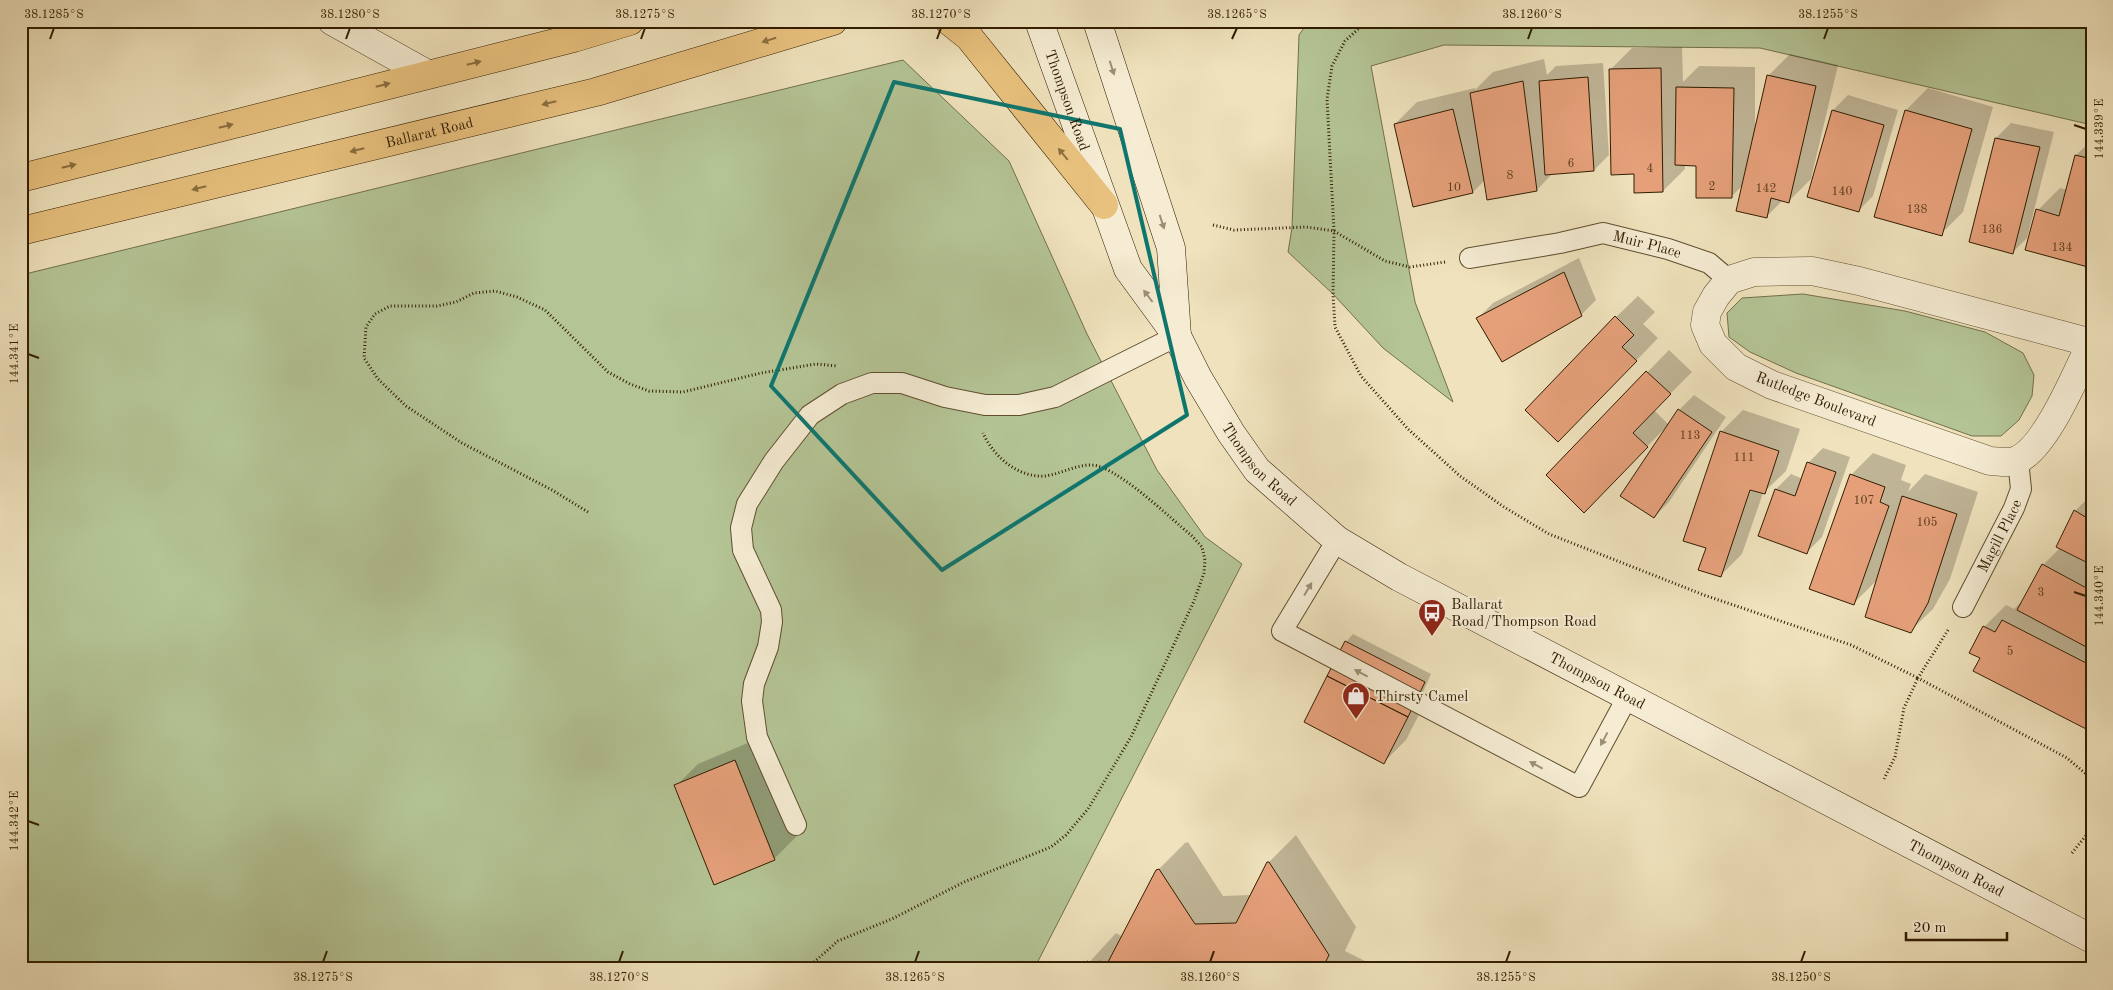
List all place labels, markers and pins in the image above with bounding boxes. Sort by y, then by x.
bus stop icon: Ballarat Road/Thompson Road [1417,598,1447,637]
place label: Ballarat Road/Thompson Road [1451,598,1597,630]
shop icon: Thirsty Camel [1341,681,1371,720]
place label: Thirsty Camel [1375,690,1468,705]

